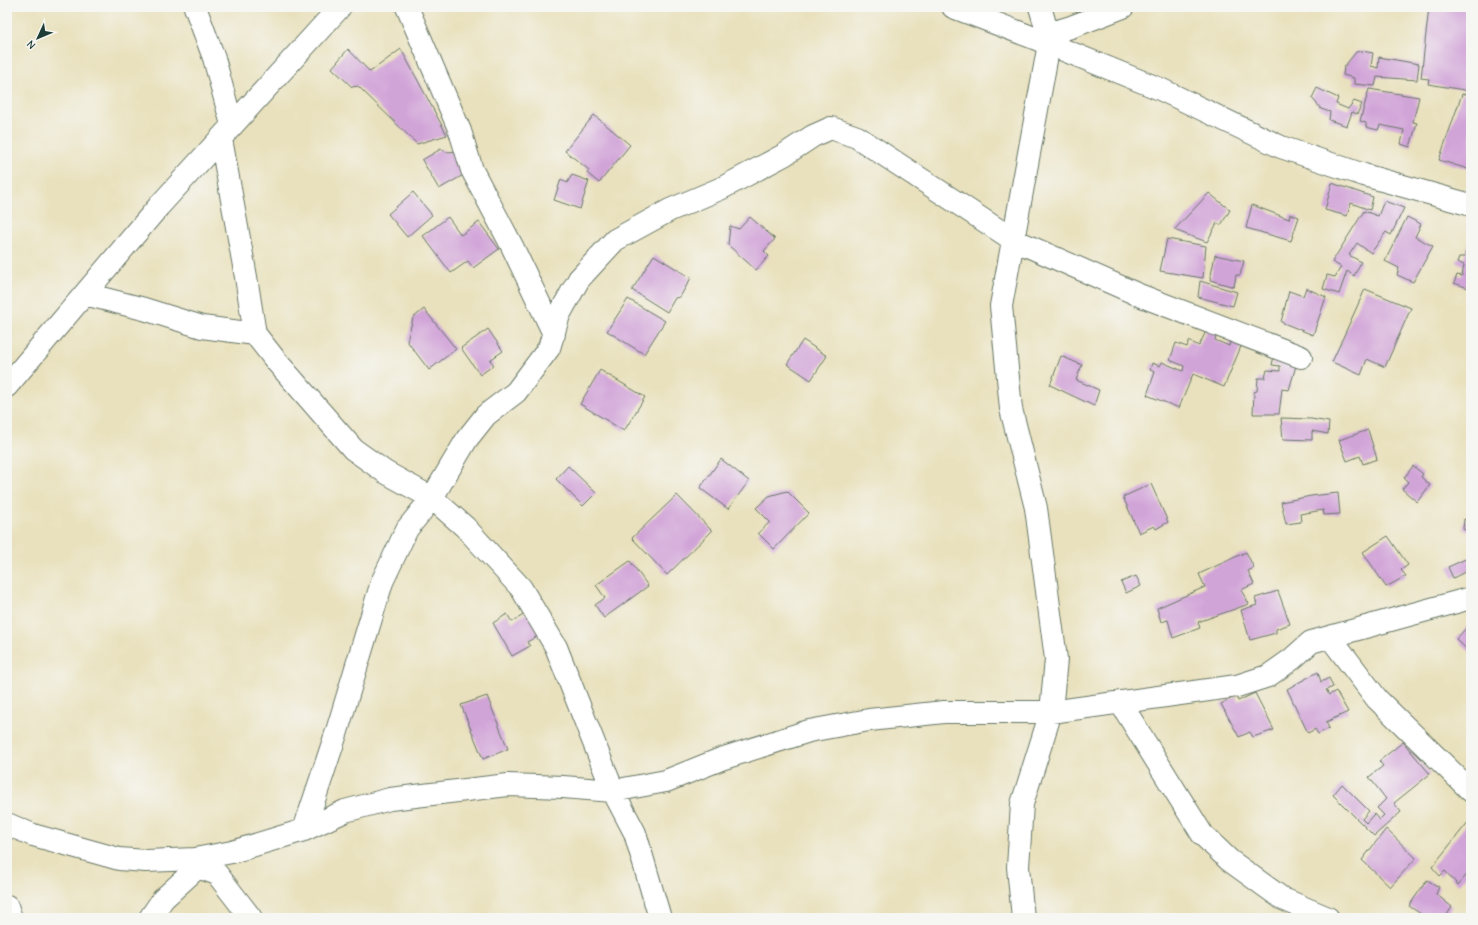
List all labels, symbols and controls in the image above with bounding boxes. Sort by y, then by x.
north arrow [18,18,58,58]
text: N [24,37,38,52]

